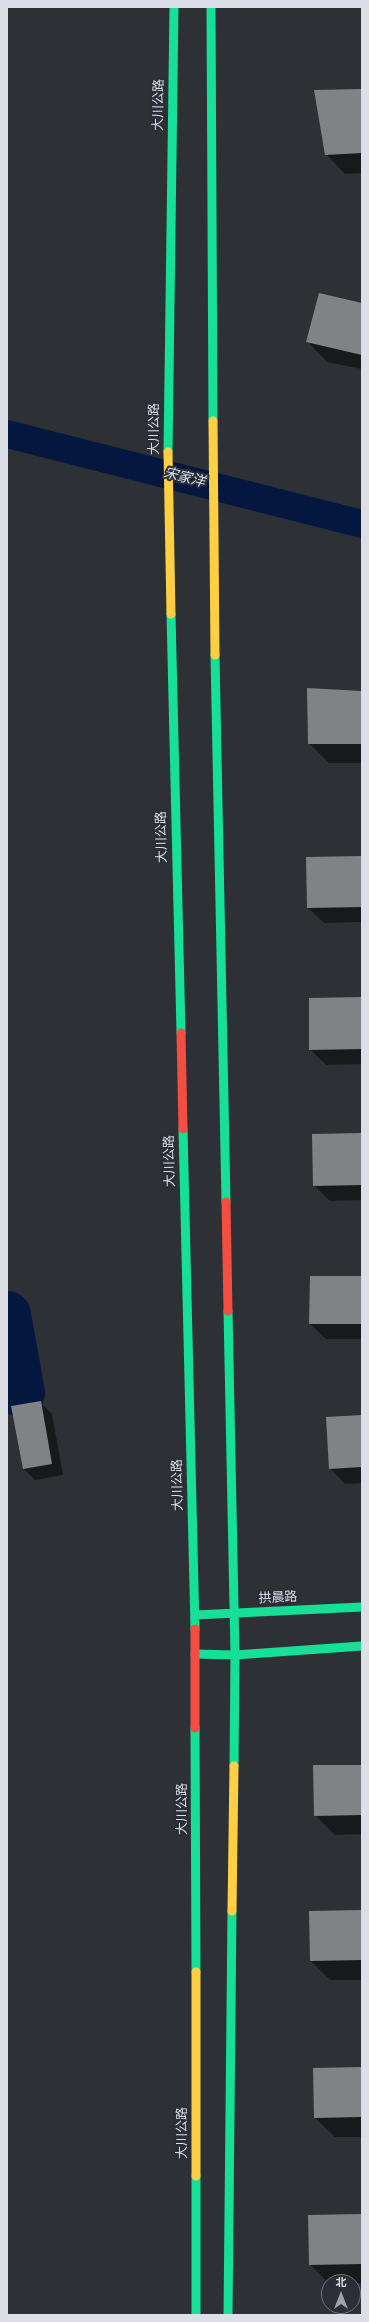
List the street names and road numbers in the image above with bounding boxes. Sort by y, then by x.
street label: 大川公路 [152,79,168,131]
street label: 大川公路 [147,403,163,455]
street label: 大川公路 [155,811,171,863]
street label: 大川公路 [163,1135,179,1187]
street label: 大川公路 [171,1459,187,1511]
street label: 拱晨路 [258,1590,298,1608]
street label: 大川公路 [175,1783,191,1835]
street label: 大川公路 [175,2107,191,2159]

